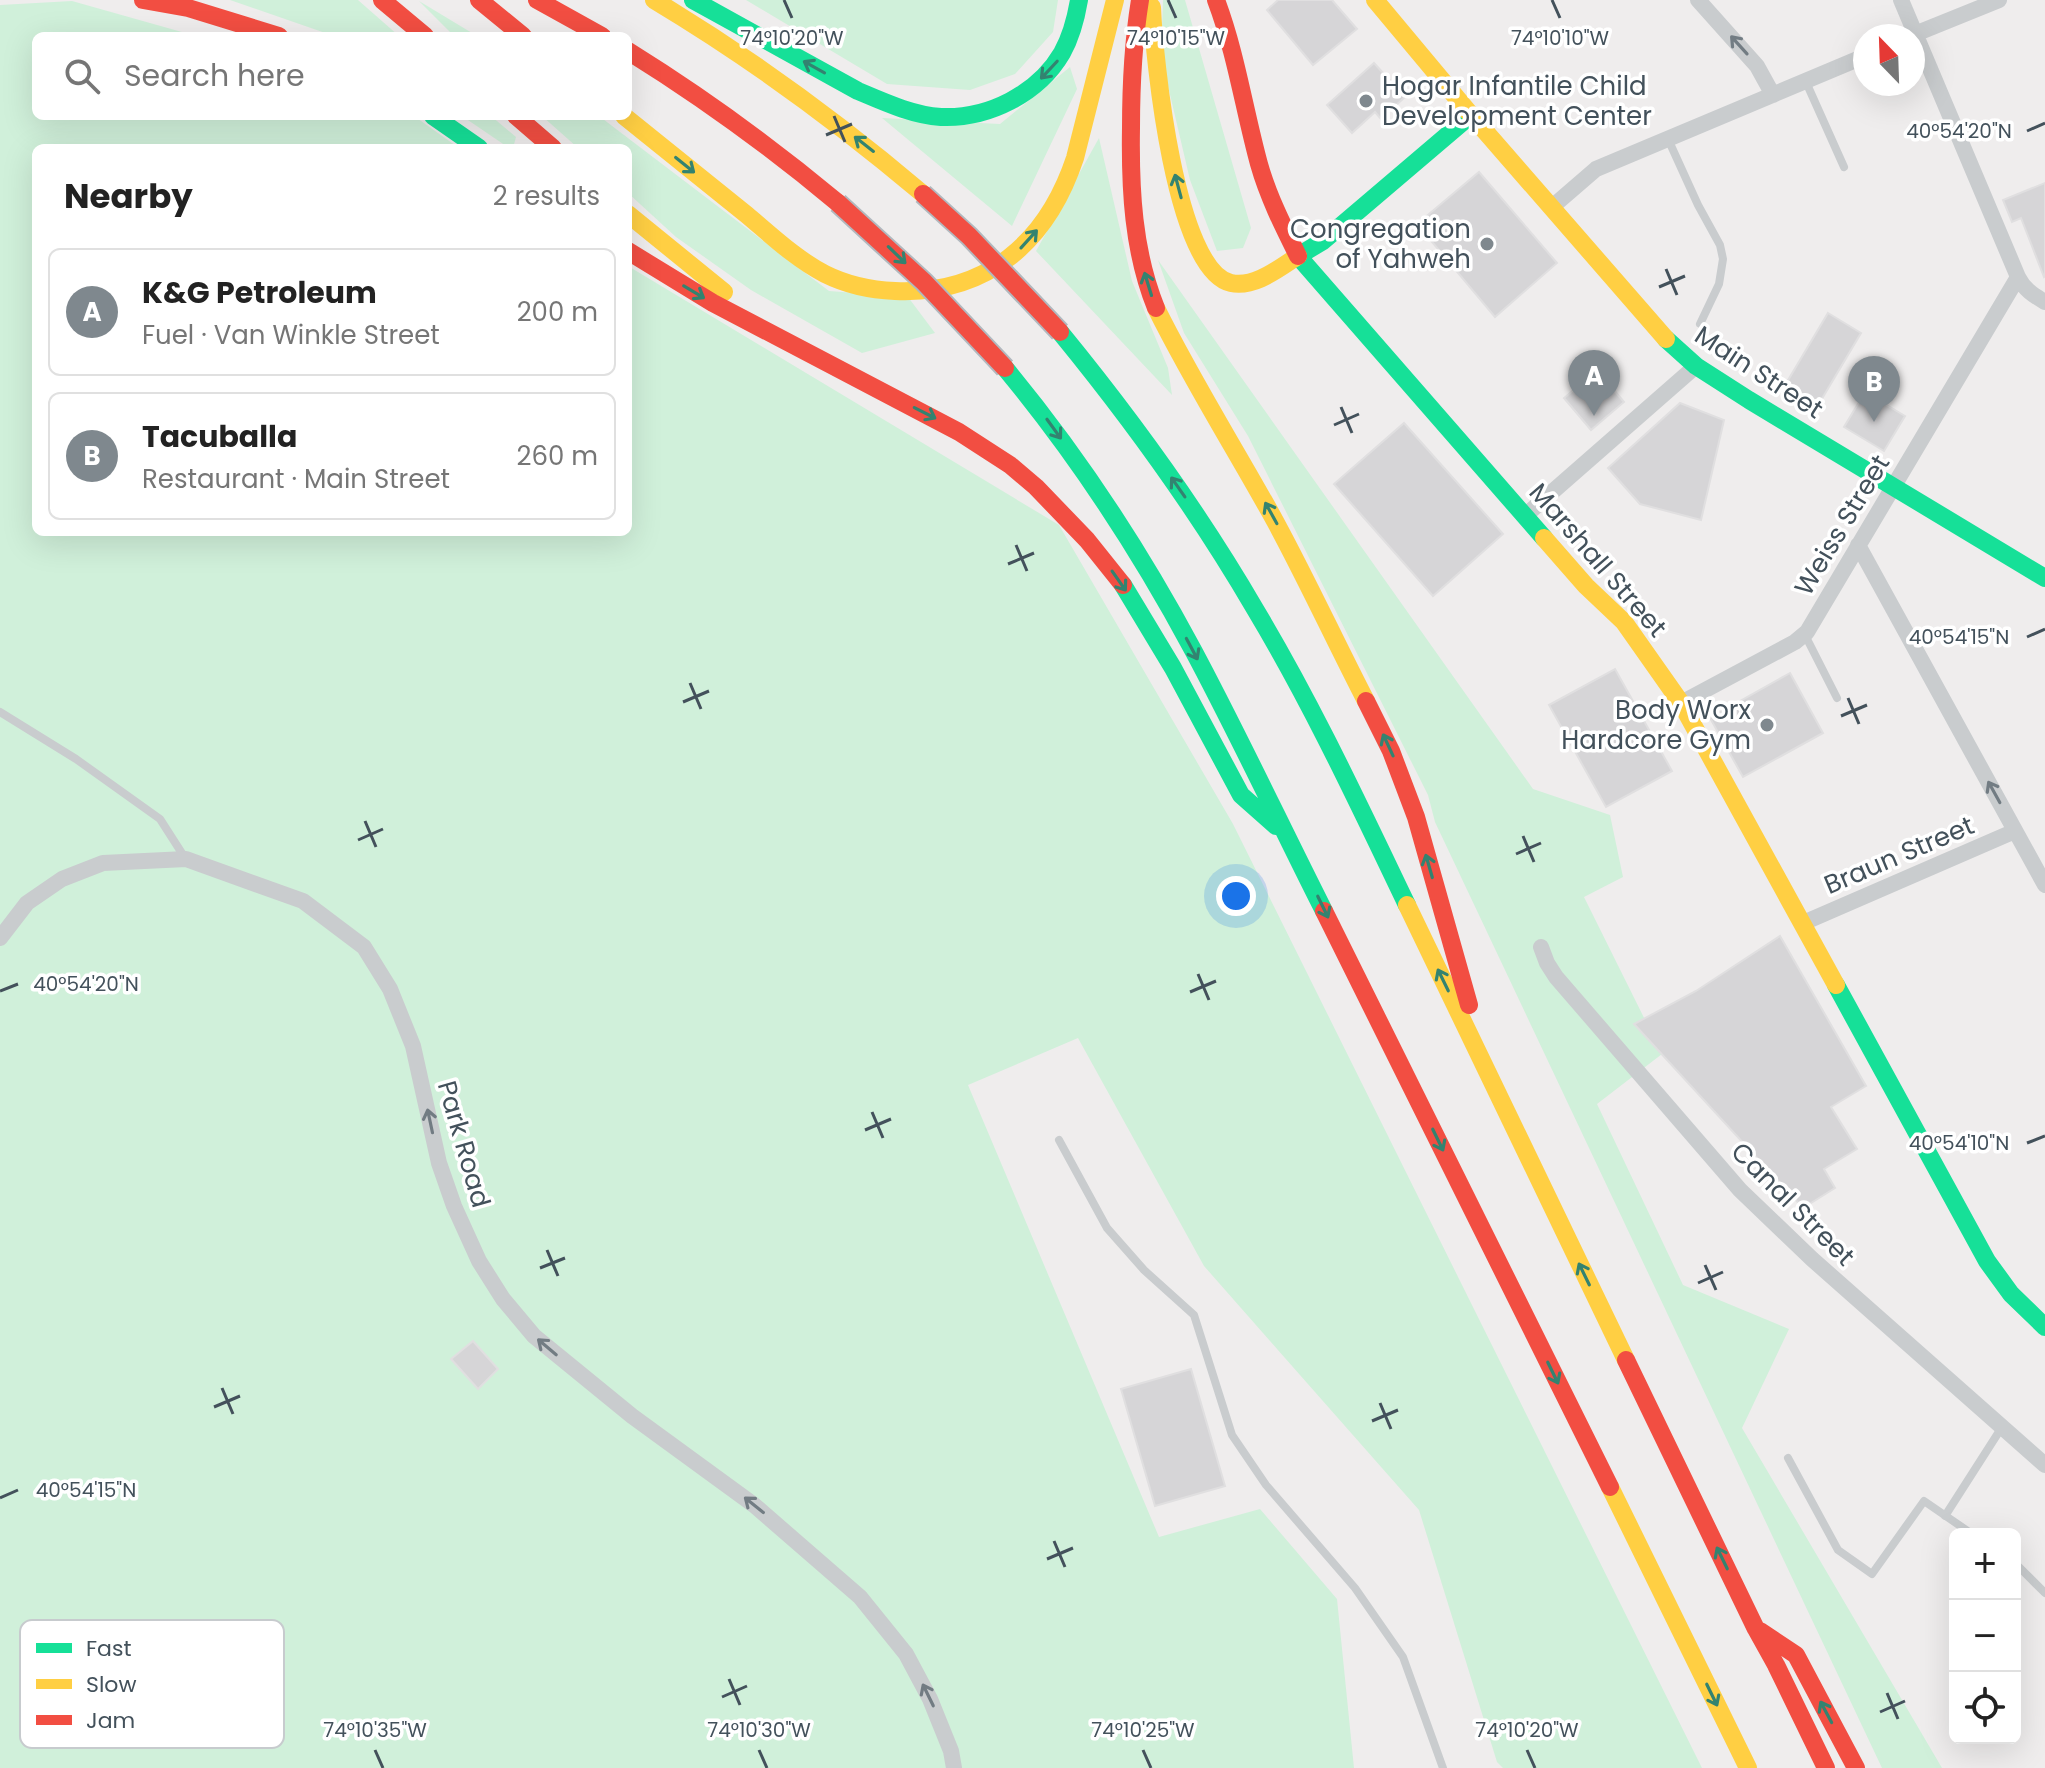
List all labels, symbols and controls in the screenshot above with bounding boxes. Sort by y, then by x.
text: 74°10'20"W [740,24,844,52]
text: 74°10'15"W [1127,24,1226,52]
text: 74°10'10"W [1511,24,1610,52]
north arrow [1853,24,1925,96]
search box [32,32,632,120]
one-way arrow [1730,36,1748,56]
icon: search [60,54,104,98]
text: Search here [124,54,305,97]
one-way arrow [803,59,826,75]
one-way arrow [1041,60,1059,80]
place label: Hogar Infantile Child Development Center [1382,68,1652,134]
marker: Hogar Infantile Child Development Center [1357,92,1375,110]
text: 40°54'20"N [1906,117,2012,145]
one-way arrow [854,135,875,152]
one-way arrow [674,156,695,174]
text: Nearby [64,172,193,220]
one-way arrow [1170,174,1185,200]
text: 2 results [493,178,600,214]
place label: Congregation of Yahweh [1290,211,1471,277]
one-way arrow [1020,229,1039,249]
marker: Congregation of Yahweh [1478,235,1496,253]
one-way arrow [886,245,906,263]
text: K&G Petroleum [142,271,377,314]
one-way arrow [1140,272,1155,298]
one-way arrow [682,285,706,300]
text: A [82,294,102,330]
text: 200 m [517,294,598,330]
text: Fuel · Van Winkle Street [142,317,440,353]
street label: Main Street [1688,317,1830,427]
pin: A [1568,350,1620,416]
pin: B [1848,356,1900,422]
one-way arrow [912,405,936,421]
text: Tacuballa [142,415,297,458]
one-way arrow [1045,418,1062,439]
text: B [83,438,101,474]
text: 260 m [516,438,598,474]
street label: Weiss Street [1786,448,1898,602]
text: Restaurant · Main Street [142,461,450,497]
street label: Marshall Street [1521,475,1675,645]
one-way arrow [1170,476,1186,498]
one-way arrow [1262,501,1278,525]
one-way arrow [1111,569,1127,591]
text: 40°54'15"N [1909,623,2009,651]
one-way arrow [1185,636,1201,660]
place label: Body Worx Hardcore Gym [1561,692,1752,758]
marker: Body Worx Hardcore Gym [1758,716,1776,734]
one-way arrow [1380,733,1395,757]
one-way arrow [1985,781,2001,804]
street label: Braun Street [1819,807,1979,903]
one-way arrow [1421,853,1436,879]
your location [1216,876,1256,916]
one-way arrow [1315,894,1331,918]
one-way arrow [1434,969,1450,993]
text: 40°54'20"N [33,970,139,998]
street label: Park Road [429,1076,499,1212]
one-way arrow [422,1108,437,1134]
one-way arrow [1431,1127,1447,1151]
text: 40°54'10"N [1909,1129,2009,1157]
street label: Canal Street [1723,1134,1863,1274]
one-way arrow [1576,1263,1591,1286]
one-way arrow [538,1338,558,1356]
one-way arrow [1546,1360,1562,1384]
text: 40°54'15"N [36,1476,136,1504]
one-way arrow [743,1497,764,1515]
map controls [1949,1528,2021,1744]
button: + [1949,1528,2021,1600]
one-way arrow [1714,1547,1729,1571]
button: − [1949,1600,2021,1672]
legend [20,1620,284,1748]
text: Fast [86,1633,131,1664]
text: Slow [86,1669,136,1700]
button: locate [1949,1672,2021,1744]
one-way arrow [920,1683,935,1707]
one-way arrow [1705,1683,1720,1707]
one-way arrow [1818,1700,1834,1724]
text: Jam [86,1705,135,1736]
text: 74°10'35"W [323,1716,427,1744]
text: 74°10'30"W [707,1716,811,1744]
text: 74°10'25"W [1091,1716,1195,1744]
text: 74°10'20"W [1475,1716,1579,1744]

